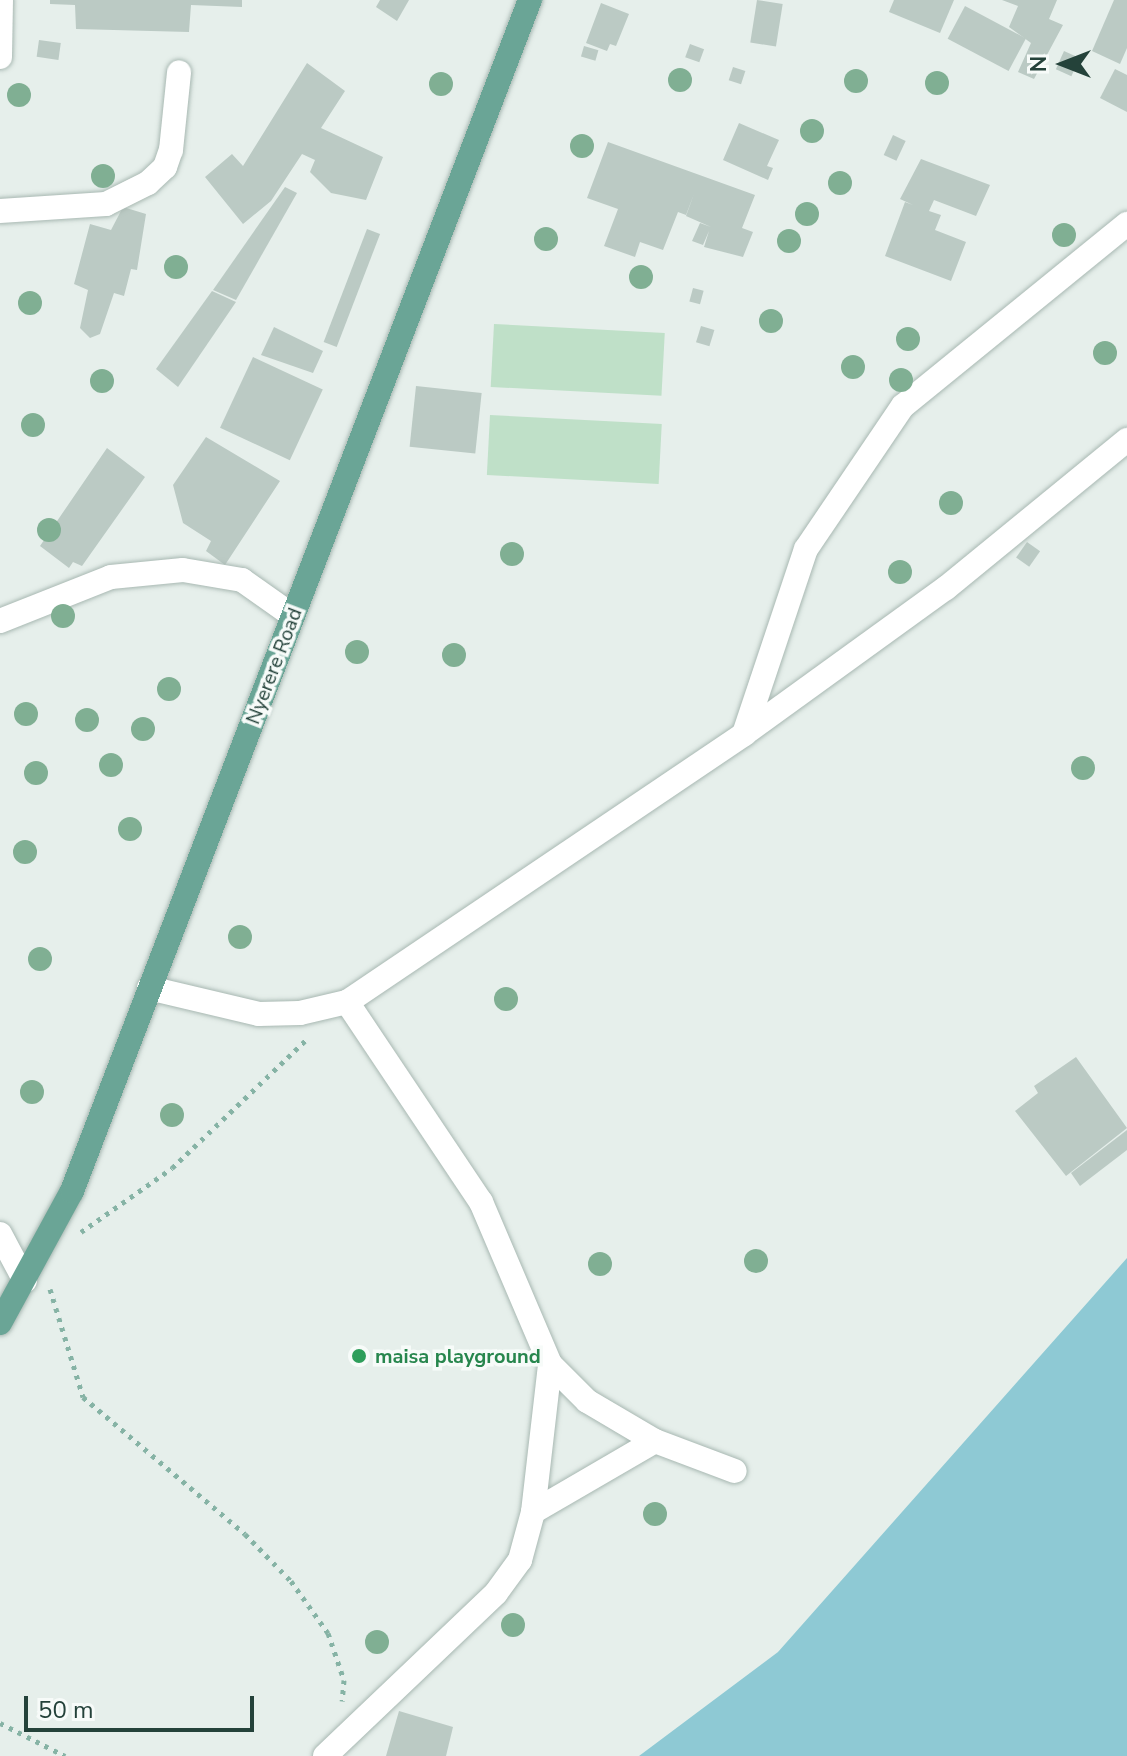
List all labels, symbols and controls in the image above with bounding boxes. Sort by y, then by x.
north arrow [1023,24,1103,104]
text: N [1024,56,1054,72]
street label: Nyerere Road [241,604,307,728]
place label: maisa playground [375,1344,541,1368]
marker: maisa playground [350,1347,368,1365]
scale bar [28,1680,258,1730]
text: 50 m [38,1694,94,1726]

